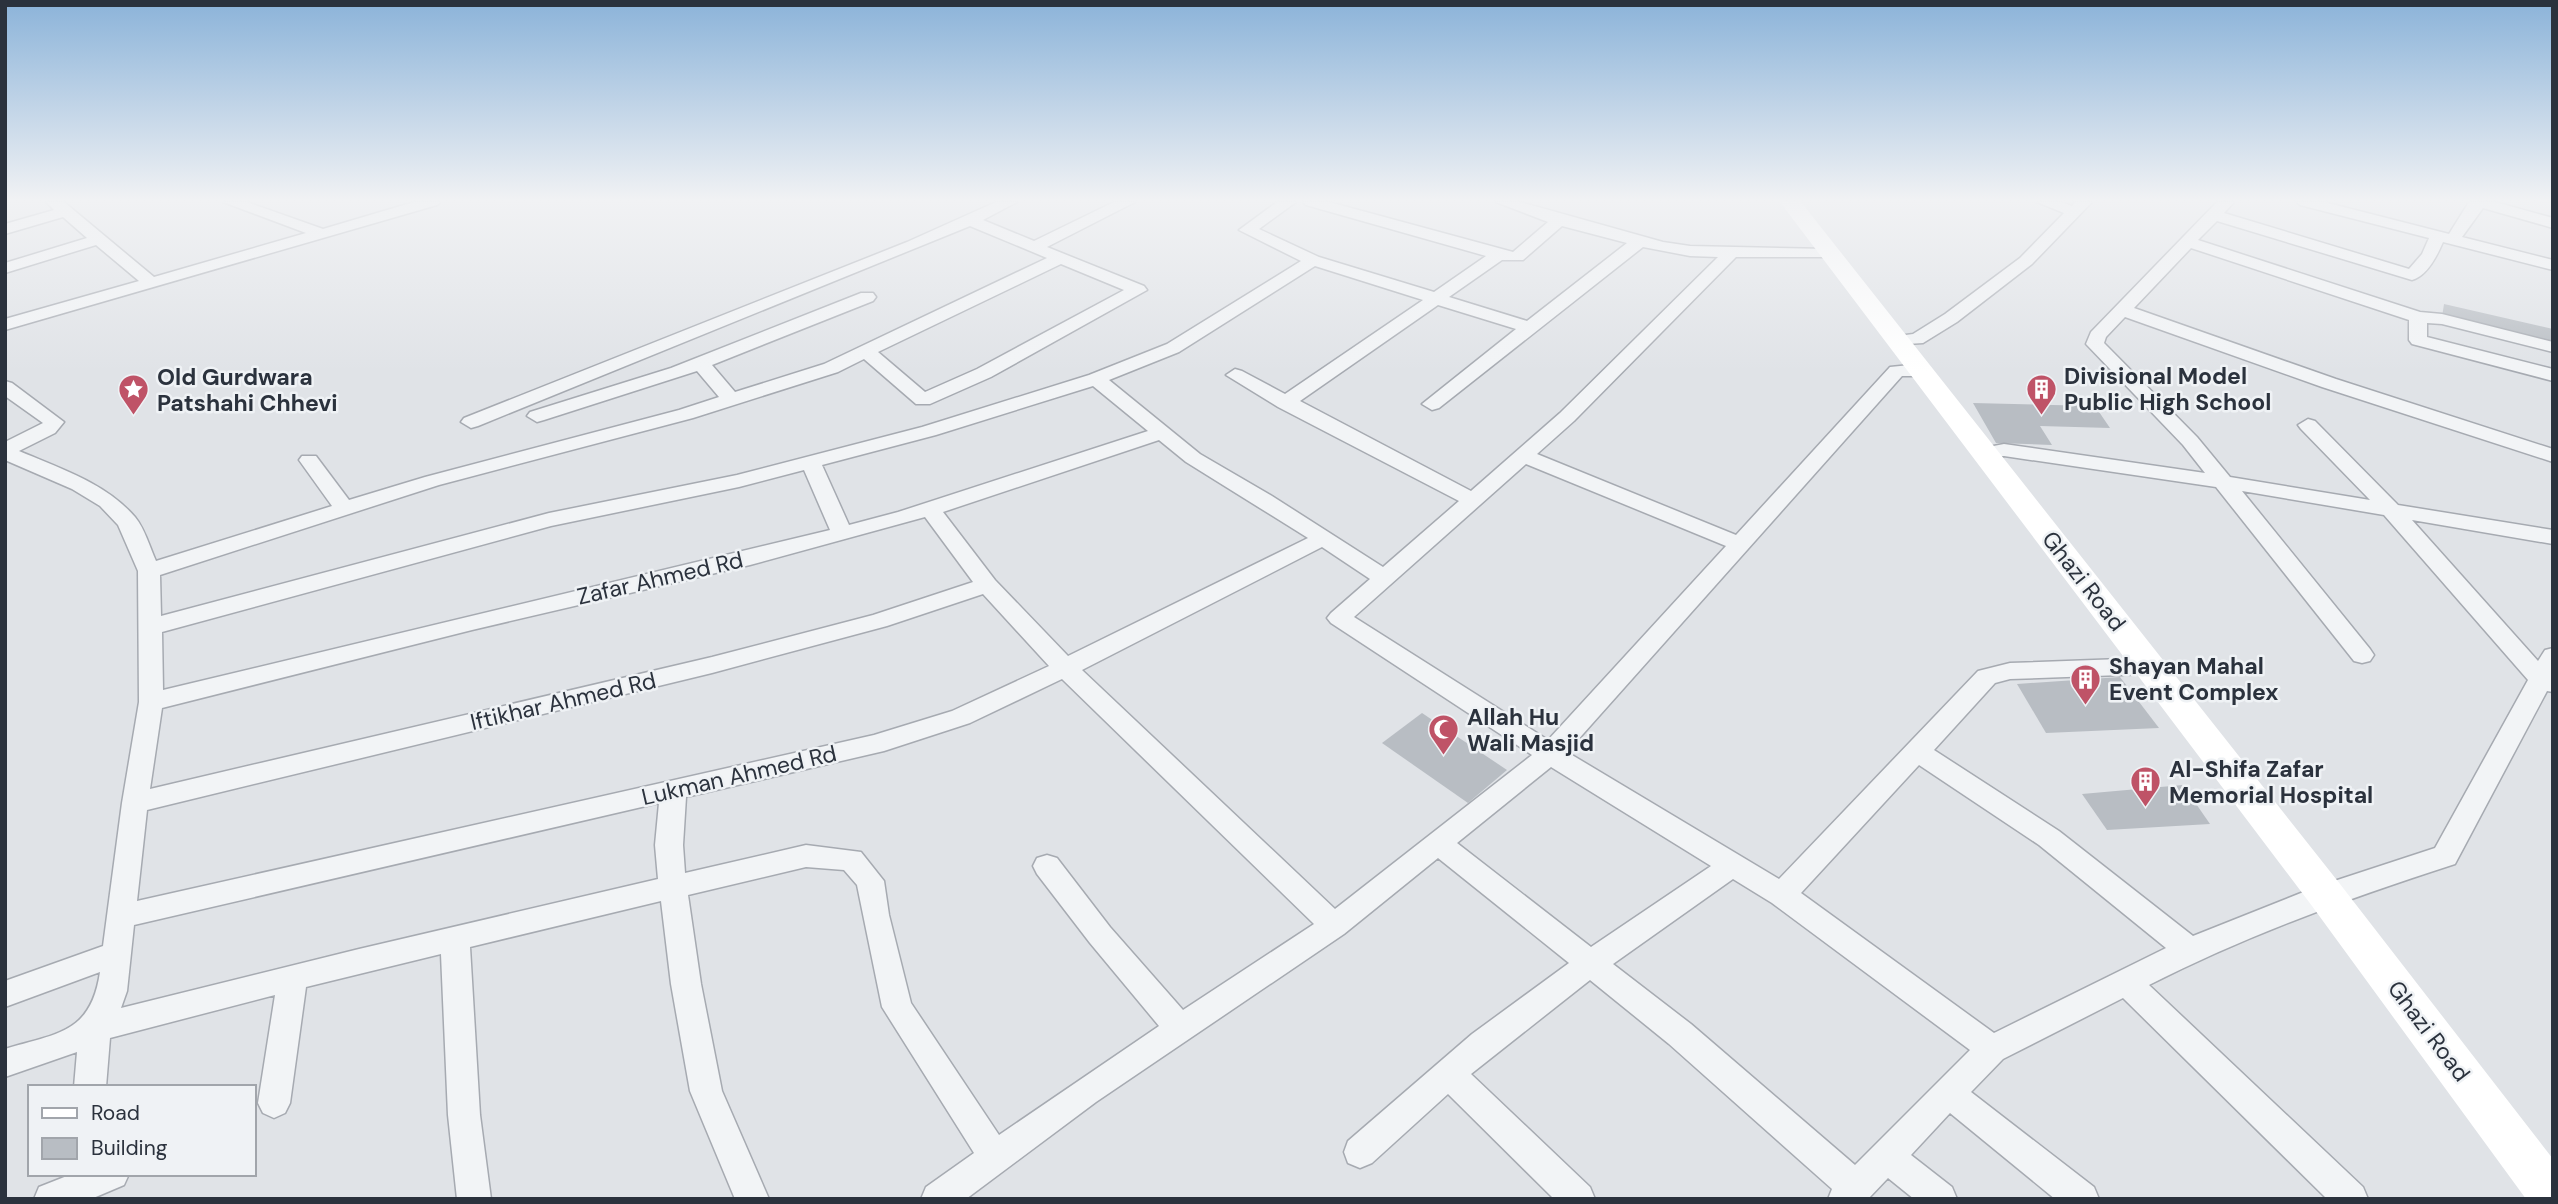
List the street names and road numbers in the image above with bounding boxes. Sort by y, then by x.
street label: Ghazi Road [2036,525,2132,637]
street label: Zafar Ahmed Rd [574,544,746,612]
street label: Iftikhar Ahmed Rd [467,665,659,737]
street label: Lukman Ahmed Rd [639,738,839,812]
street label: Ghazi Road [2381,974,2477,1088]

